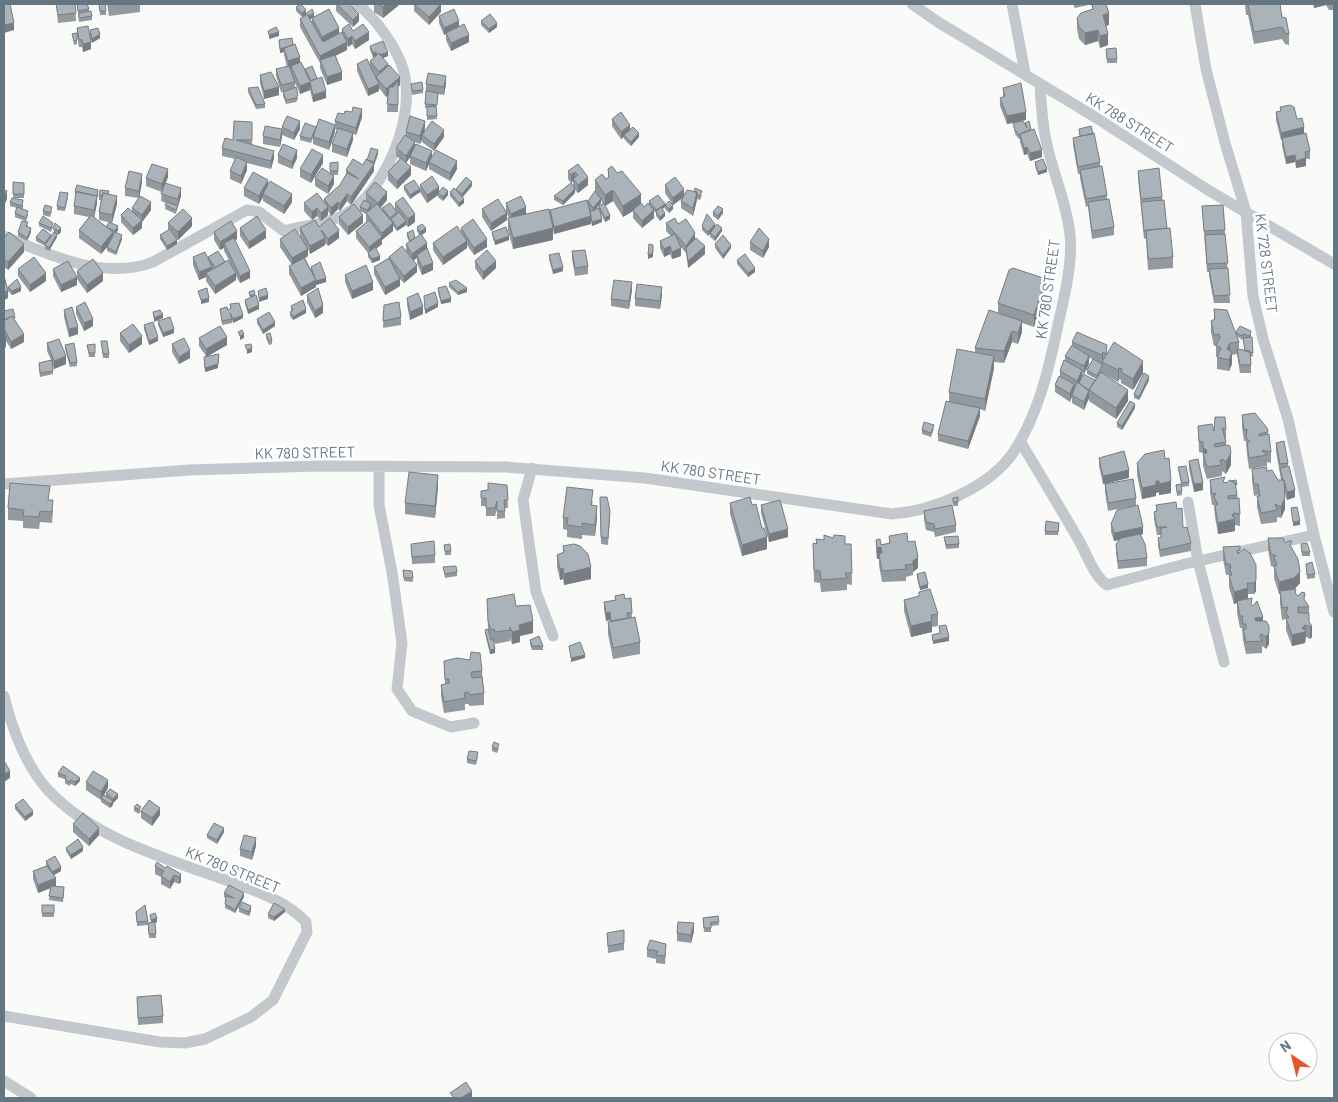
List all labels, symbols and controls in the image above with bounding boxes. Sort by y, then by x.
street label: KK 788 STREET [1083,88,1177,156]
street label: KK 728 STREET [1252,212,1282,314]
street label: KK 780 STREET [1031,238,1063,340]
street label: KK 780 STREET [255,442,355,462]
street label: KK 780 STREET [660,456,762,488]
street label: KK 780 STREET [183,842,283,896]
north arrow [1268,1032,1318,1082]
text: N [1277,1036,1294,1056]

